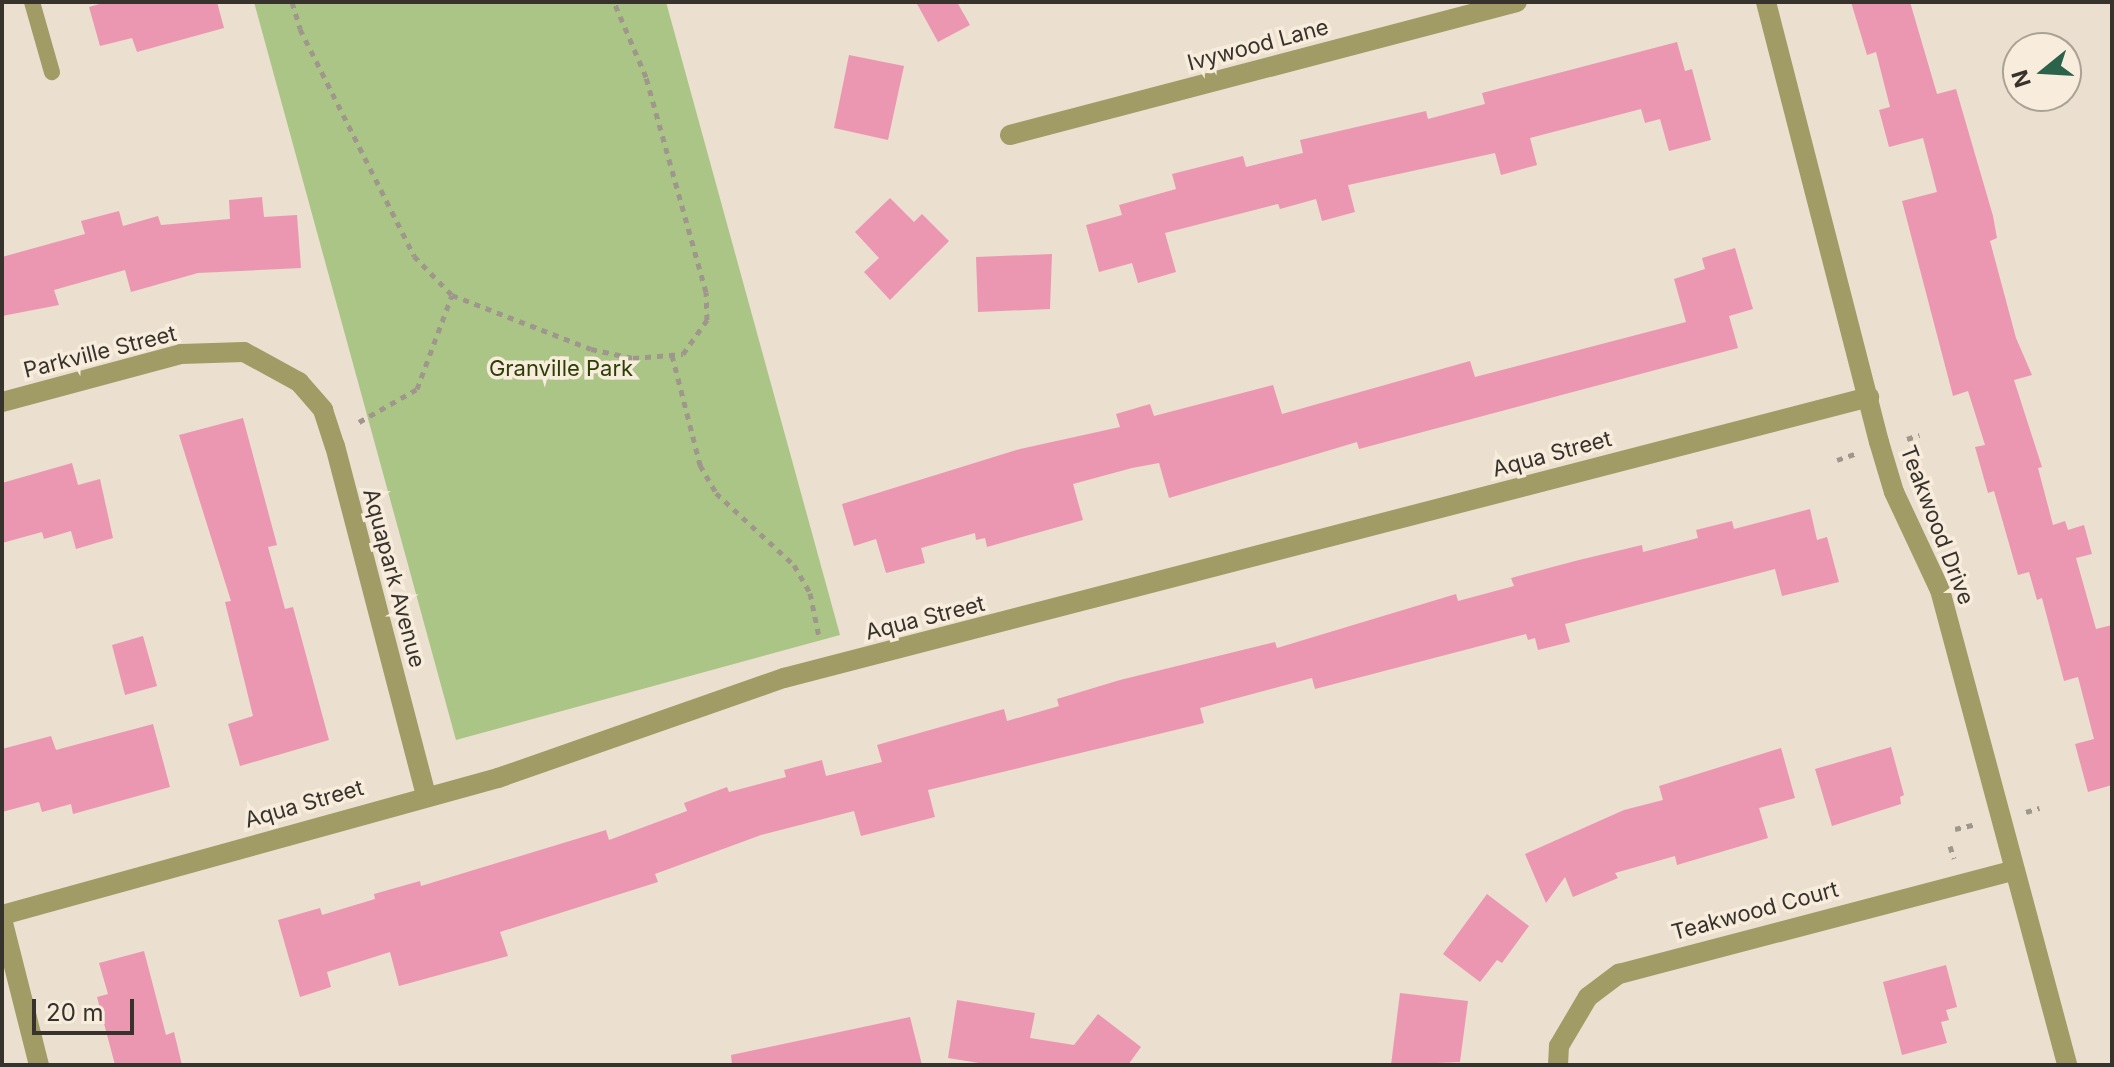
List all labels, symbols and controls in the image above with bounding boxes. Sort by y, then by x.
street label: Ivywood Lane [1185,13,1331,77]
north arrow [2002,32,2082,112]
text: N [2006,67,2036,91]
street label: Parkville Street [21,320,179,384]
park label: Granville Park [489,356,633,382]
street label: Aqua Street [1490,425,1614,483]
street label: Teakwood Drive [1895,442,1979,608]
street label: Aquapark Avenue [357,486,431,670]
street label: Aqua Street [862,590,988,646]
street label: Aqua Street [242,774,366,834]
street label: Teakwood Court [1669,876,1841,946]
scale bar [36,983,138,1033]
text: 20 m [46,998,104,1027]

